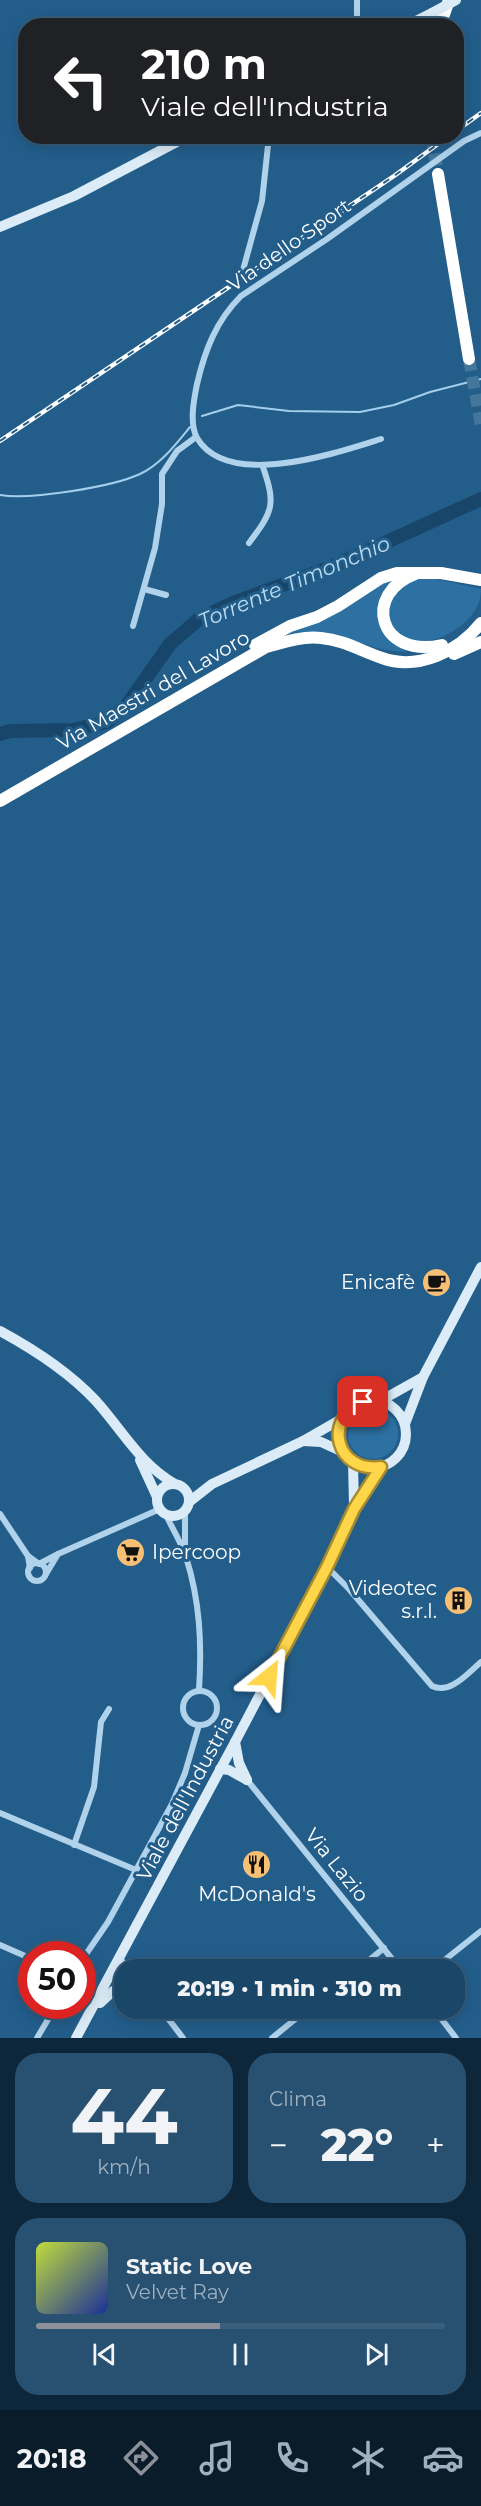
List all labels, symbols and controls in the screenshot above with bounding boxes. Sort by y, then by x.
text: 210 m [141,38,267,90]
icon: left [42,42,120,120]
text: Viale dell'Industria [141,90,389,123]
street label: Via dello Sport [223,194,355,296]
water label: Torrente Timonchio [194,530,394,634]
street label: Via Maestri del Lavoro [52,625,254,755]
cafe icon: Enicafè [420,1266,452,1298]
place label: Enicafè [341,1270,415,1294]
pin [337,1376,388,1427]
icon: arrive [346,1385,379,1418]
supermarket icon: Ipercoop [115,1536,147,1568]
place label: Ipercoop [152,1540,241,1564]
place label: Videotec s.r.l. [349,1576,437,1623]
building icon: Videotec s.r.l. [442,1584,474,1616]
position arrow [237,1645,301,1709]
street label: Viale dell'Industria [131,1711,239,1885]
street label: Via Lazio [300,1823,374,1907]
restaurant icon: McDonald's [241,1848,273,1880]
place label: McDonald's [198,1882,316,1906]
speed limit sign: 50 [18,1941,96,2019]
text: 20:19 · 1 min · 310 m [177,1975,402,2002]
text: 44 [70,2068,178,2164]
text: Clima [269,2087,327,2111]
text: 22° [321,2117,393,2172]
text: − [269,2125,288,2165]
text: + [426,2125,445,2165]
text: km/h [97,2155,151,2179]
text: Static Love [126,2253,252,2280]
text: Velvet Ray [126,2280,229,2304]
icon: previous [88,2338,121,2371]
icon: pause [224,2338,257,2371]
icon: next [360,2338,393,2371]
icon: directions [120,2437,162,2479]
icon: music [196,2437,238,2479]
icon: phone [271,2437,313,2479]
icon: climate [347,2437,389,2479]
icon: car [422,2437,464,2479]
text: 20:18 [17,2442,87,2475]

